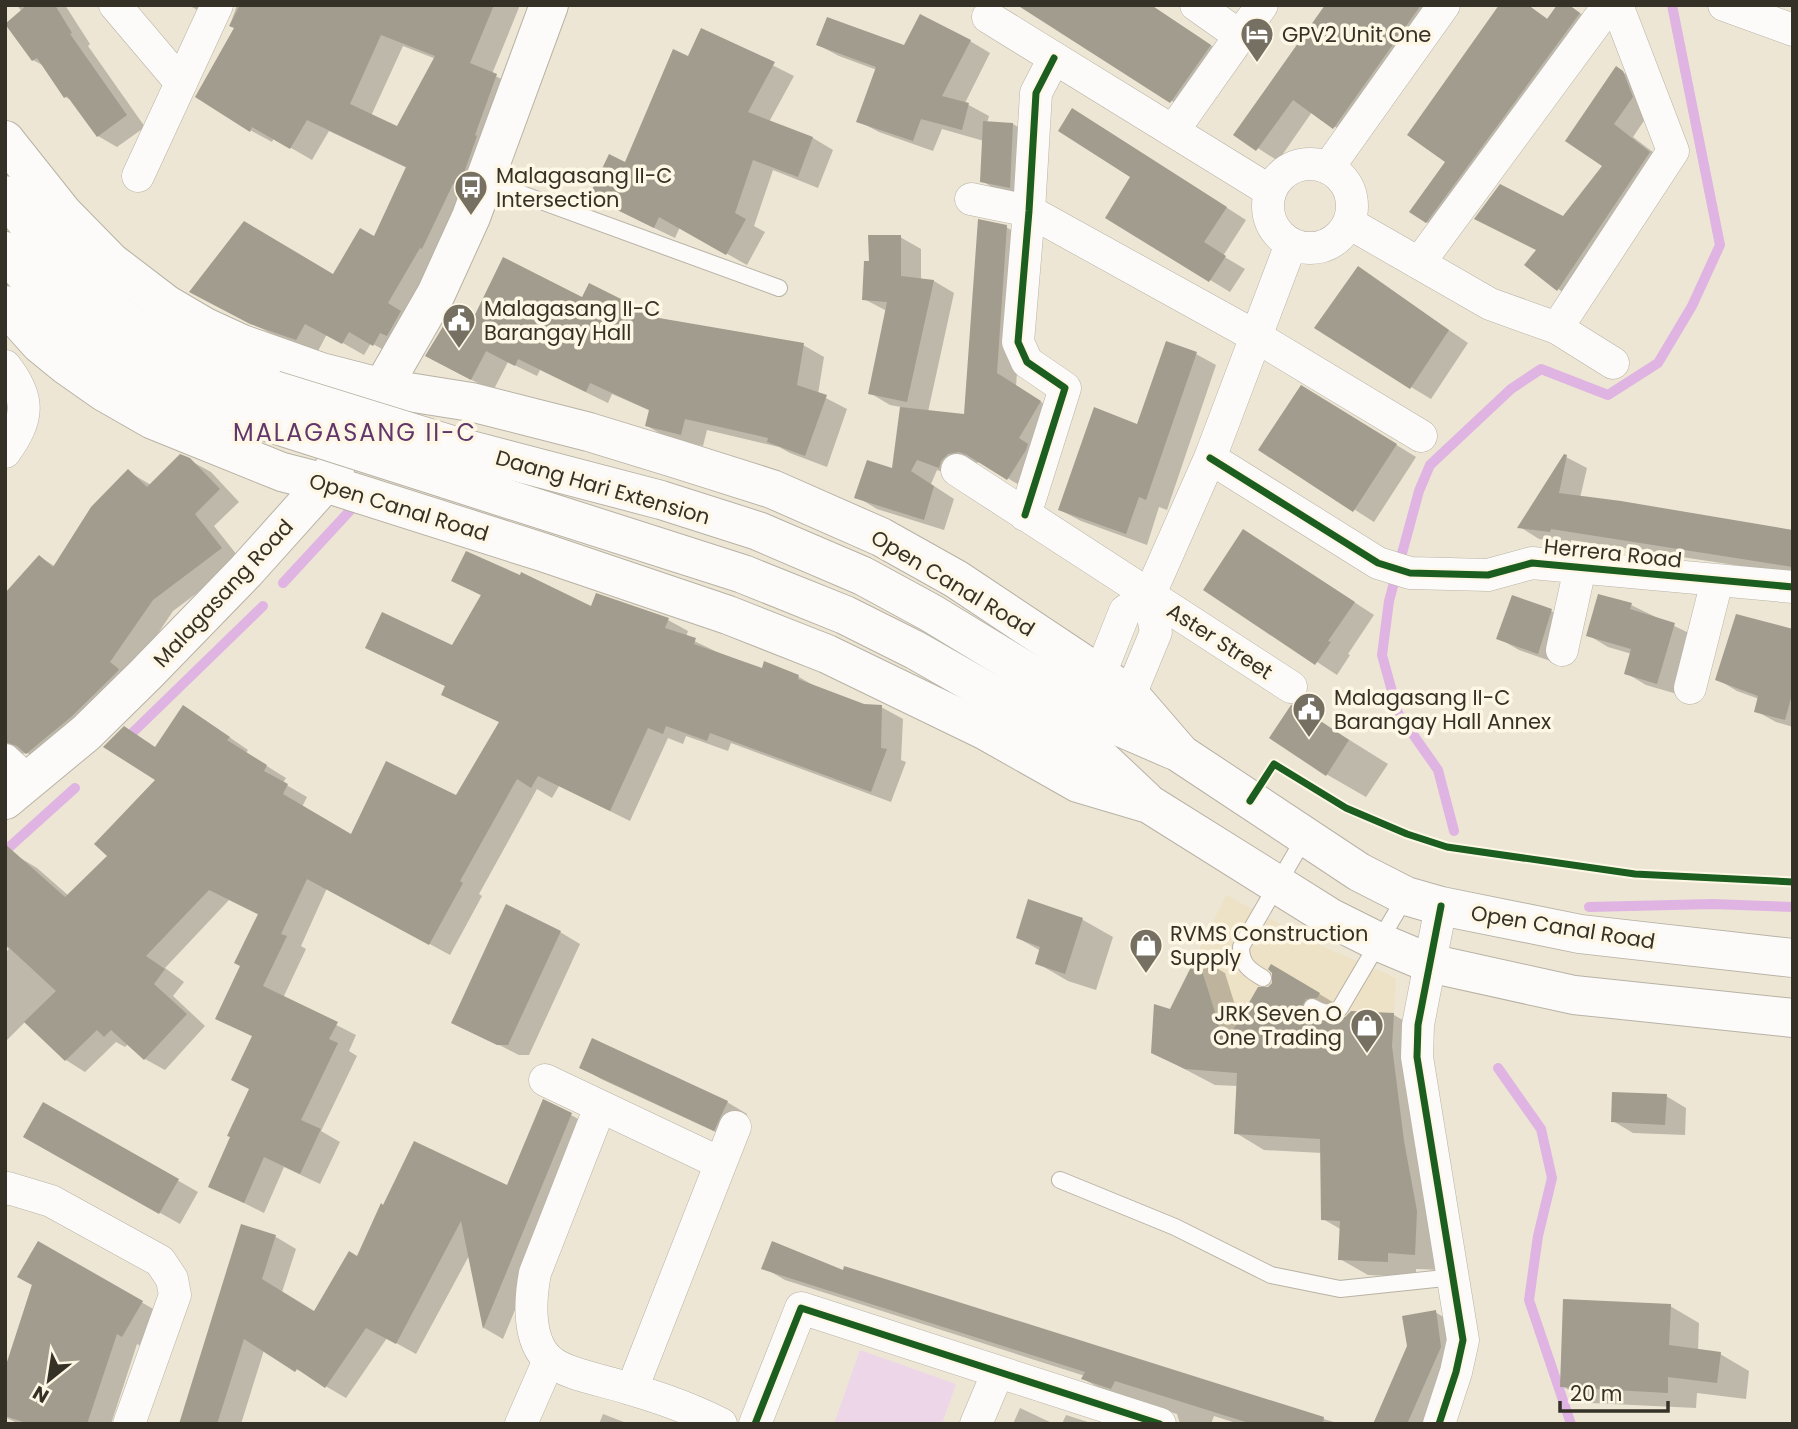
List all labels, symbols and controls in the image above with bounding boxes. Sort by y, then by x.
hotel icon: GPV2 Unit One [1238,15,1276,64]
place label: GPV2 Unit One [1282,20,1431,49]
place label: Malagasang II-C Intersection [496,161,673,214]
bus stop icon: Malagasang II-C Intersection [452,168,490,217]
place label: Malagasang II-C Barangay Hall [484,294,661,347]
public building icon: Malagasang II-C Barangay Hall [440,301,478,350]
district label: MALAGASANG II-C [233,416,477,449]
street label: Daang Hari Extension [492,442,714,532]
street label: Open Canal Road [306,466,492,548]
street label: Malagasang Road [147,513,299,673]
street label: Open Canal Road [866,523,1040,643]
street label: Herrera Road [1543,531,1683,575]
street label: Aster Street [1161,596,1279,686]
place label: Malagasang II-C Barangay Hall Annex [1334,683,1551,736]
public building icon: Malagasang II-C Barangay Hall Annex [1290,690,1328,739]
street label: Open Canal Road [1469,898,1657,956]
place label: RVMS Construction Supply [1170,919,1368,972]
shop icon: RVMS Construction Supply [1127,926,1165,975]
place label: JRK Seven O One Trading [1213,999,1342,1052]
shop icon: JRK Seven O One Trading [1348,1006,1386,1055]
north arrow [14,1345,84,1415]
scale bar [1560,1370,1668,1414]
text: N [28,1379,54,1410]
text: 20 m [1570,1379,1623,1408]

